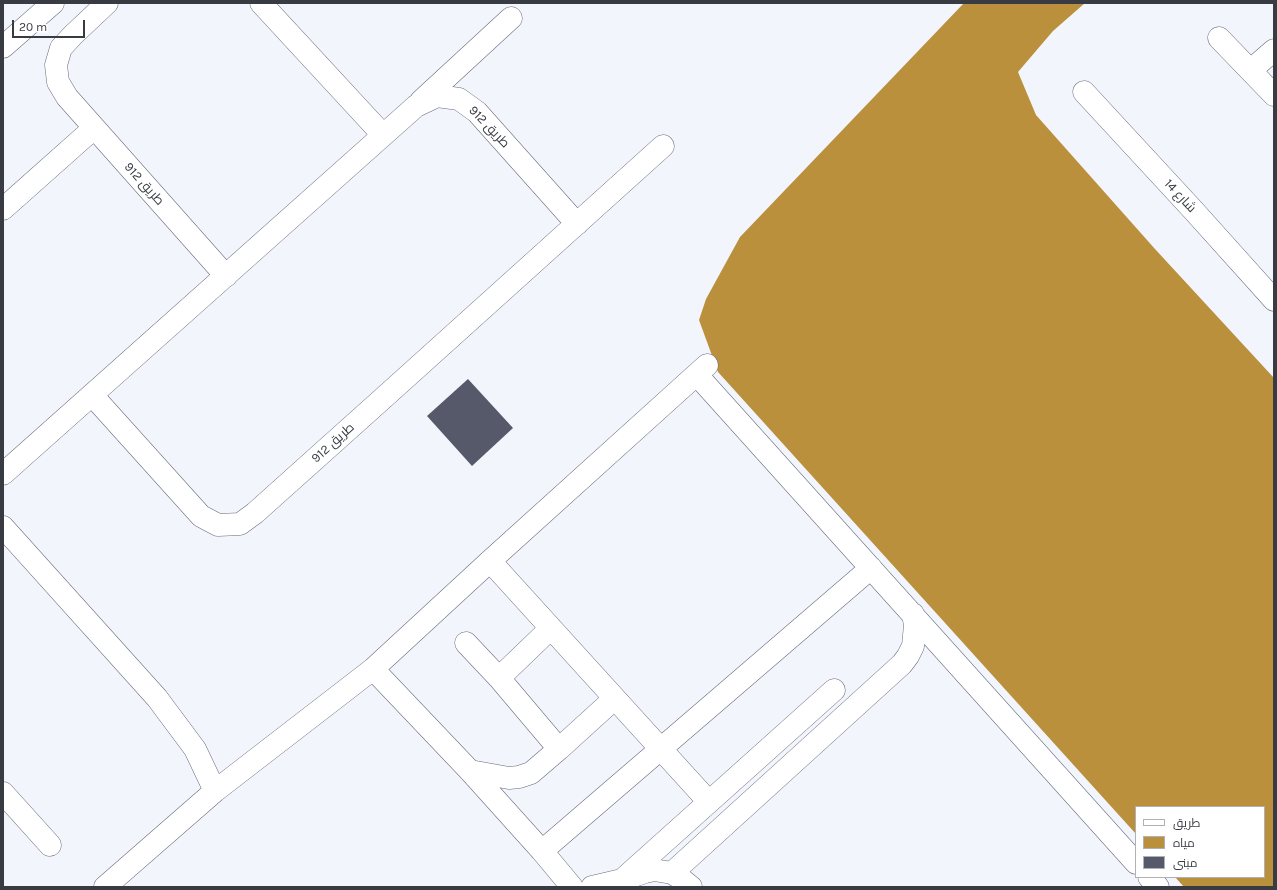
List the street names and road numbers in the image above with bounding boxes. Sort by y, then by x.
street label: طريق 912 [465,103,513,151]
street label: طريق 912 [121,159,167,209]
street label: شارع 14 [1161,176,1199,216]
street label: طريق 912 [308,420,358,466]

